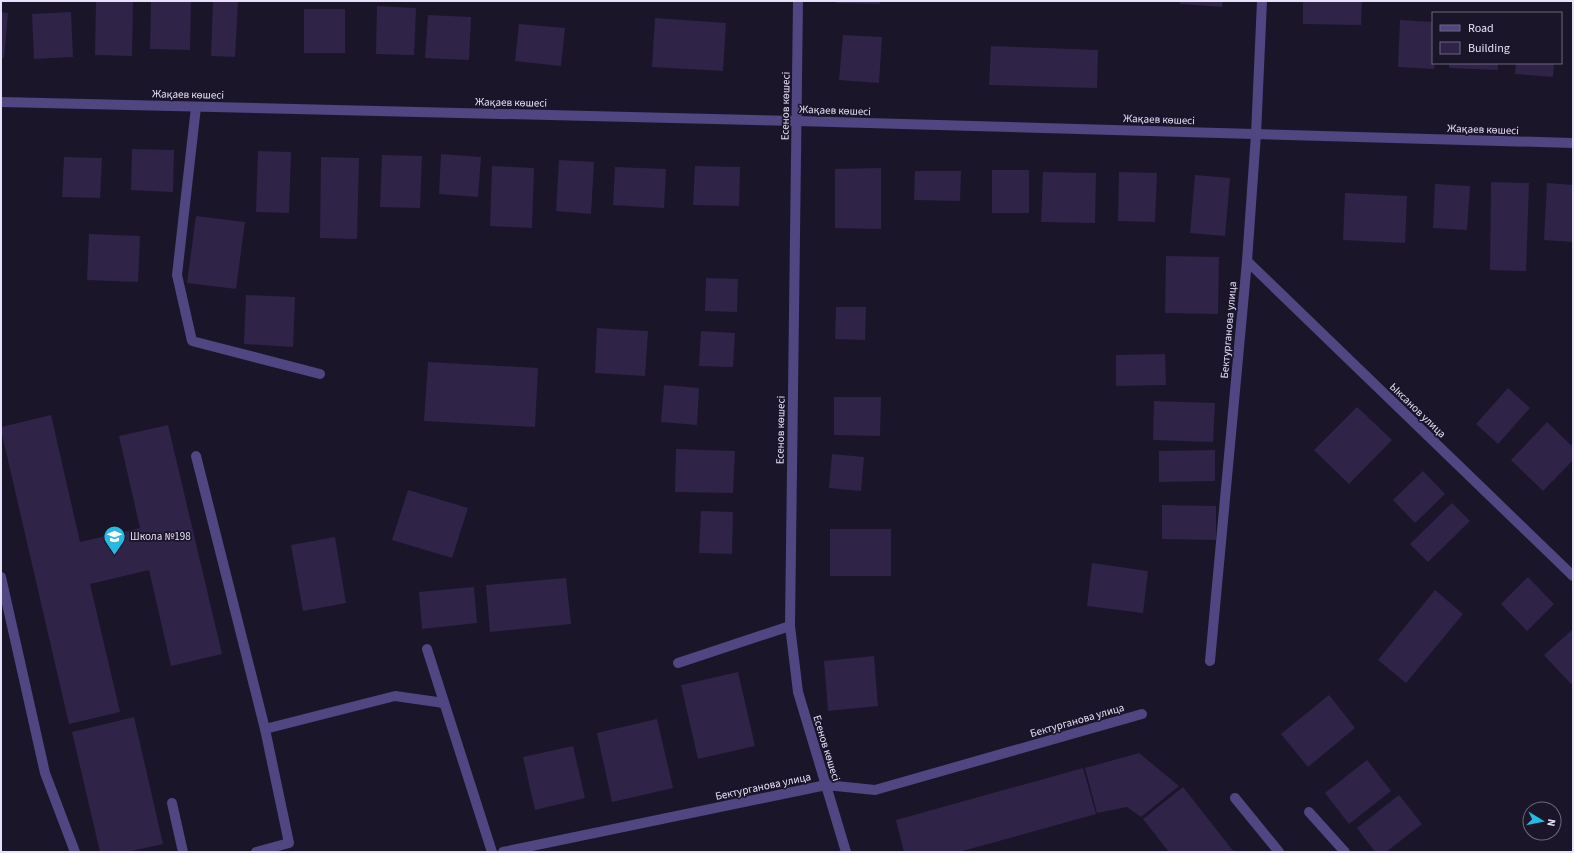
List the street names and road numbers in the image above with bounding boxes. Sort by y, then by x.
street label: Есенов көшесі [777,72,794,140]
street label: Жақаев көшесі [152,86,224,103]
street label: Жақаев көшесі [475,94,547,111]
street label: Жақаев көшесі [799,102,871,119]
street label: Жақаев көшесі [1123,111,1195,128]
street label: Жақаев көшесі [1447,121,1519,138]
street label: Бектурганова улица [1217,281,1240,379]
street label: Ыксанов улица [1386,380,1449,441]
street label: Есенов көшесі [772,396,789,464]
street label: Бектурганова улица [1028,700,1126,741]
street label: Есенов көшесі [809,713,844,783]
street label: Бектурганова улица [714,769,812,804]

